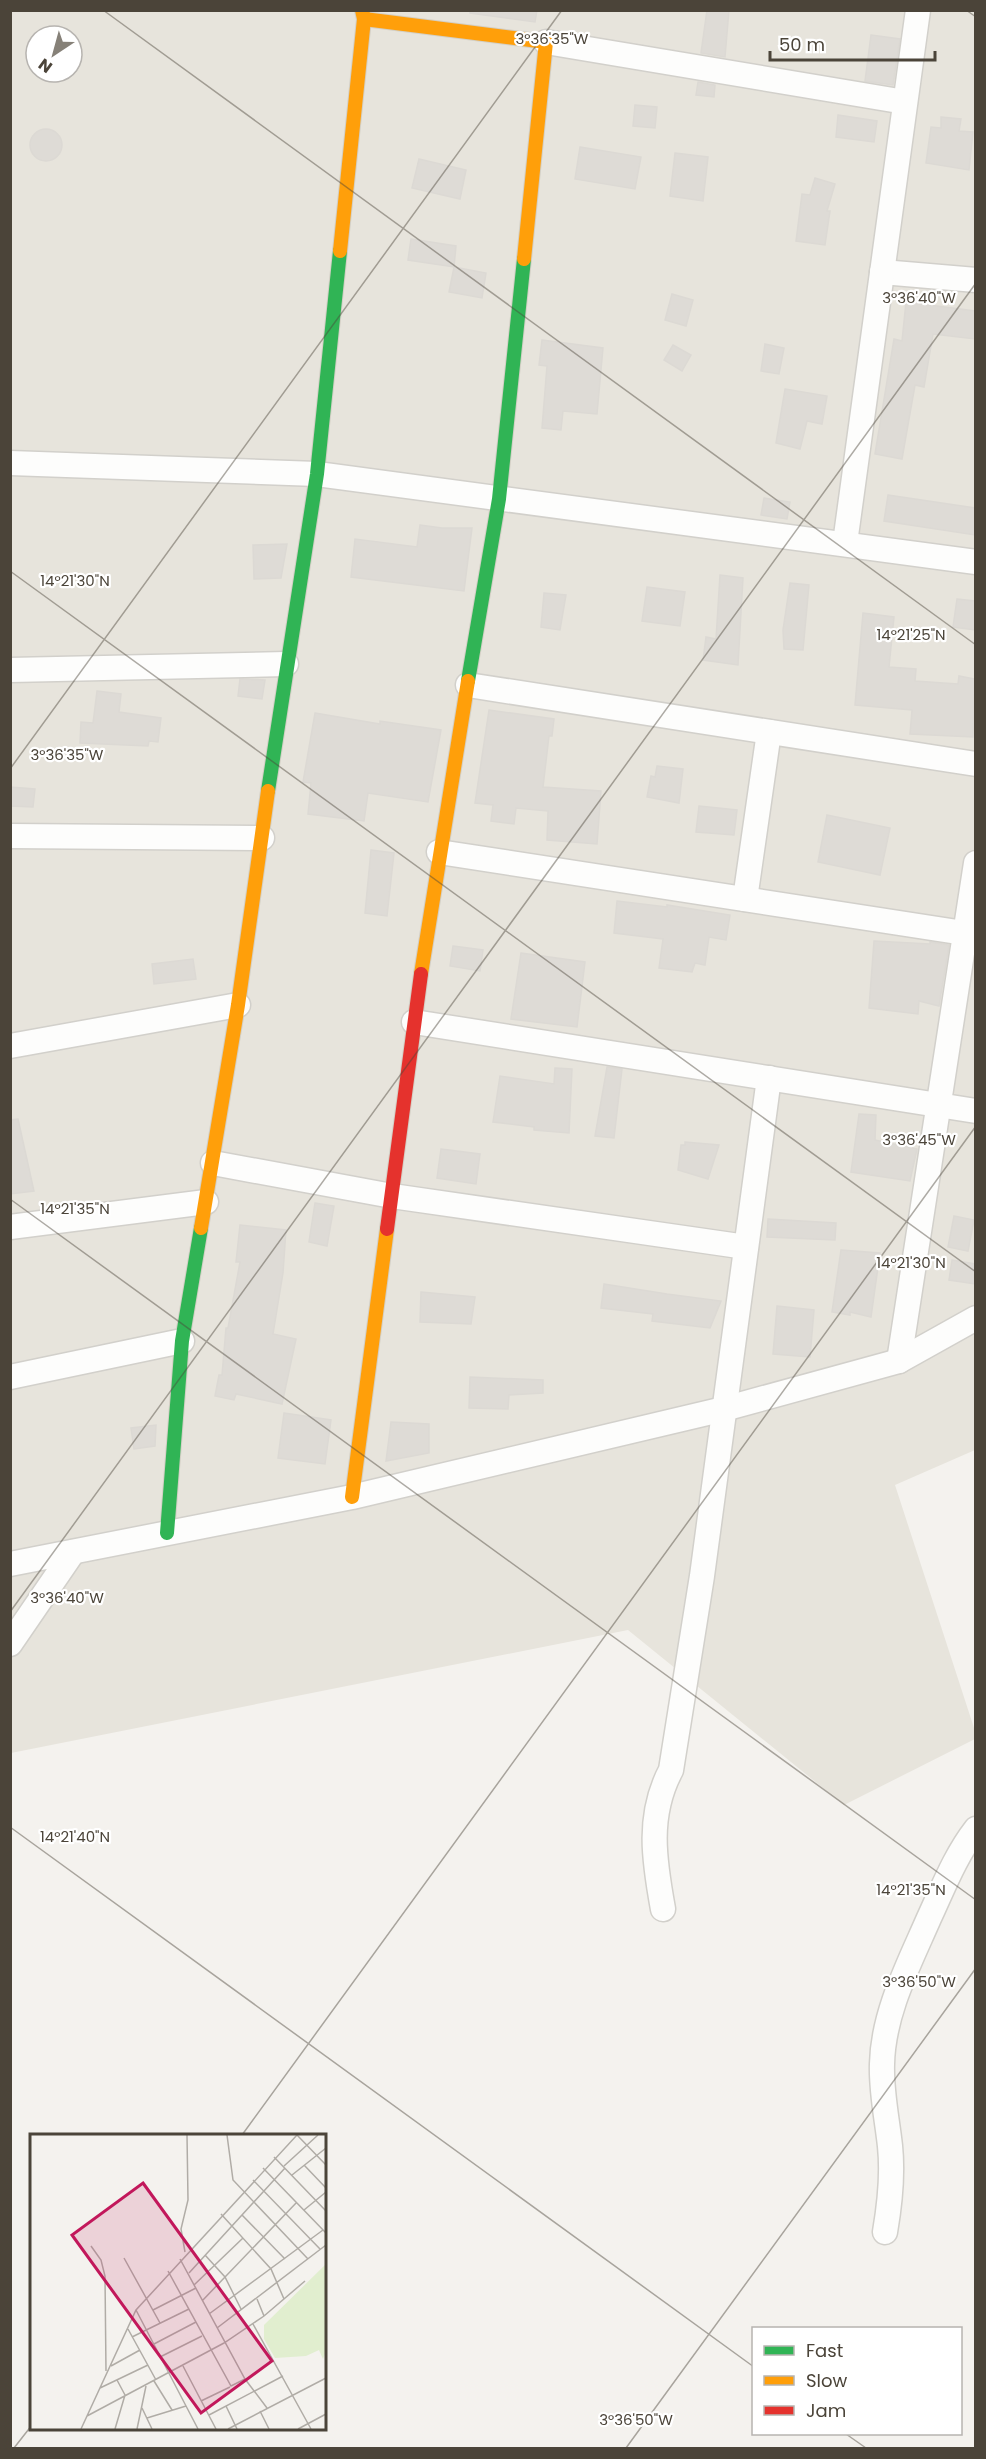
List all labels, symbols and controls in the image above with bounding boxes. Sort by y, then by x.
north arrow [24,24,84,84]
scale bar [770,24,935,62]
text: 3°36'35"W [515,28,589,49]
text: 50 m [779,32,825,57]
text: N [34,53,57,79]
text: 3°36'40"W [882,287,956,308]
text: 14°21'30"N [40,570,110,591]
text: 14°21'25"N [876,624,946,645]
text: 3°36'35"W [30,744,104,765]
text: 3°36'45"W [882,1129,956,1150]
text: 14°21'35"N [40,1198,110,1219]
text: 14°21'30"N [876,1252,946,1273]
text: 3°36'40"W [30,1587,104,1608]
text: 14°21'40"N [40,1826,110,1847]
text: 14°21'35"N [876,1879,946,1900]
text: 3°36'50"W [882,1971,956,1992]
inset map [30,2134,326,2429]
legend [752,2327,962,2435]
text: Fast [806,2338,843,2363]
text: Slow [806,2368,848,2393]
text: Jam [806,2398,846,2423]
text: 3°36'50"W [599,2409,673,2430]

